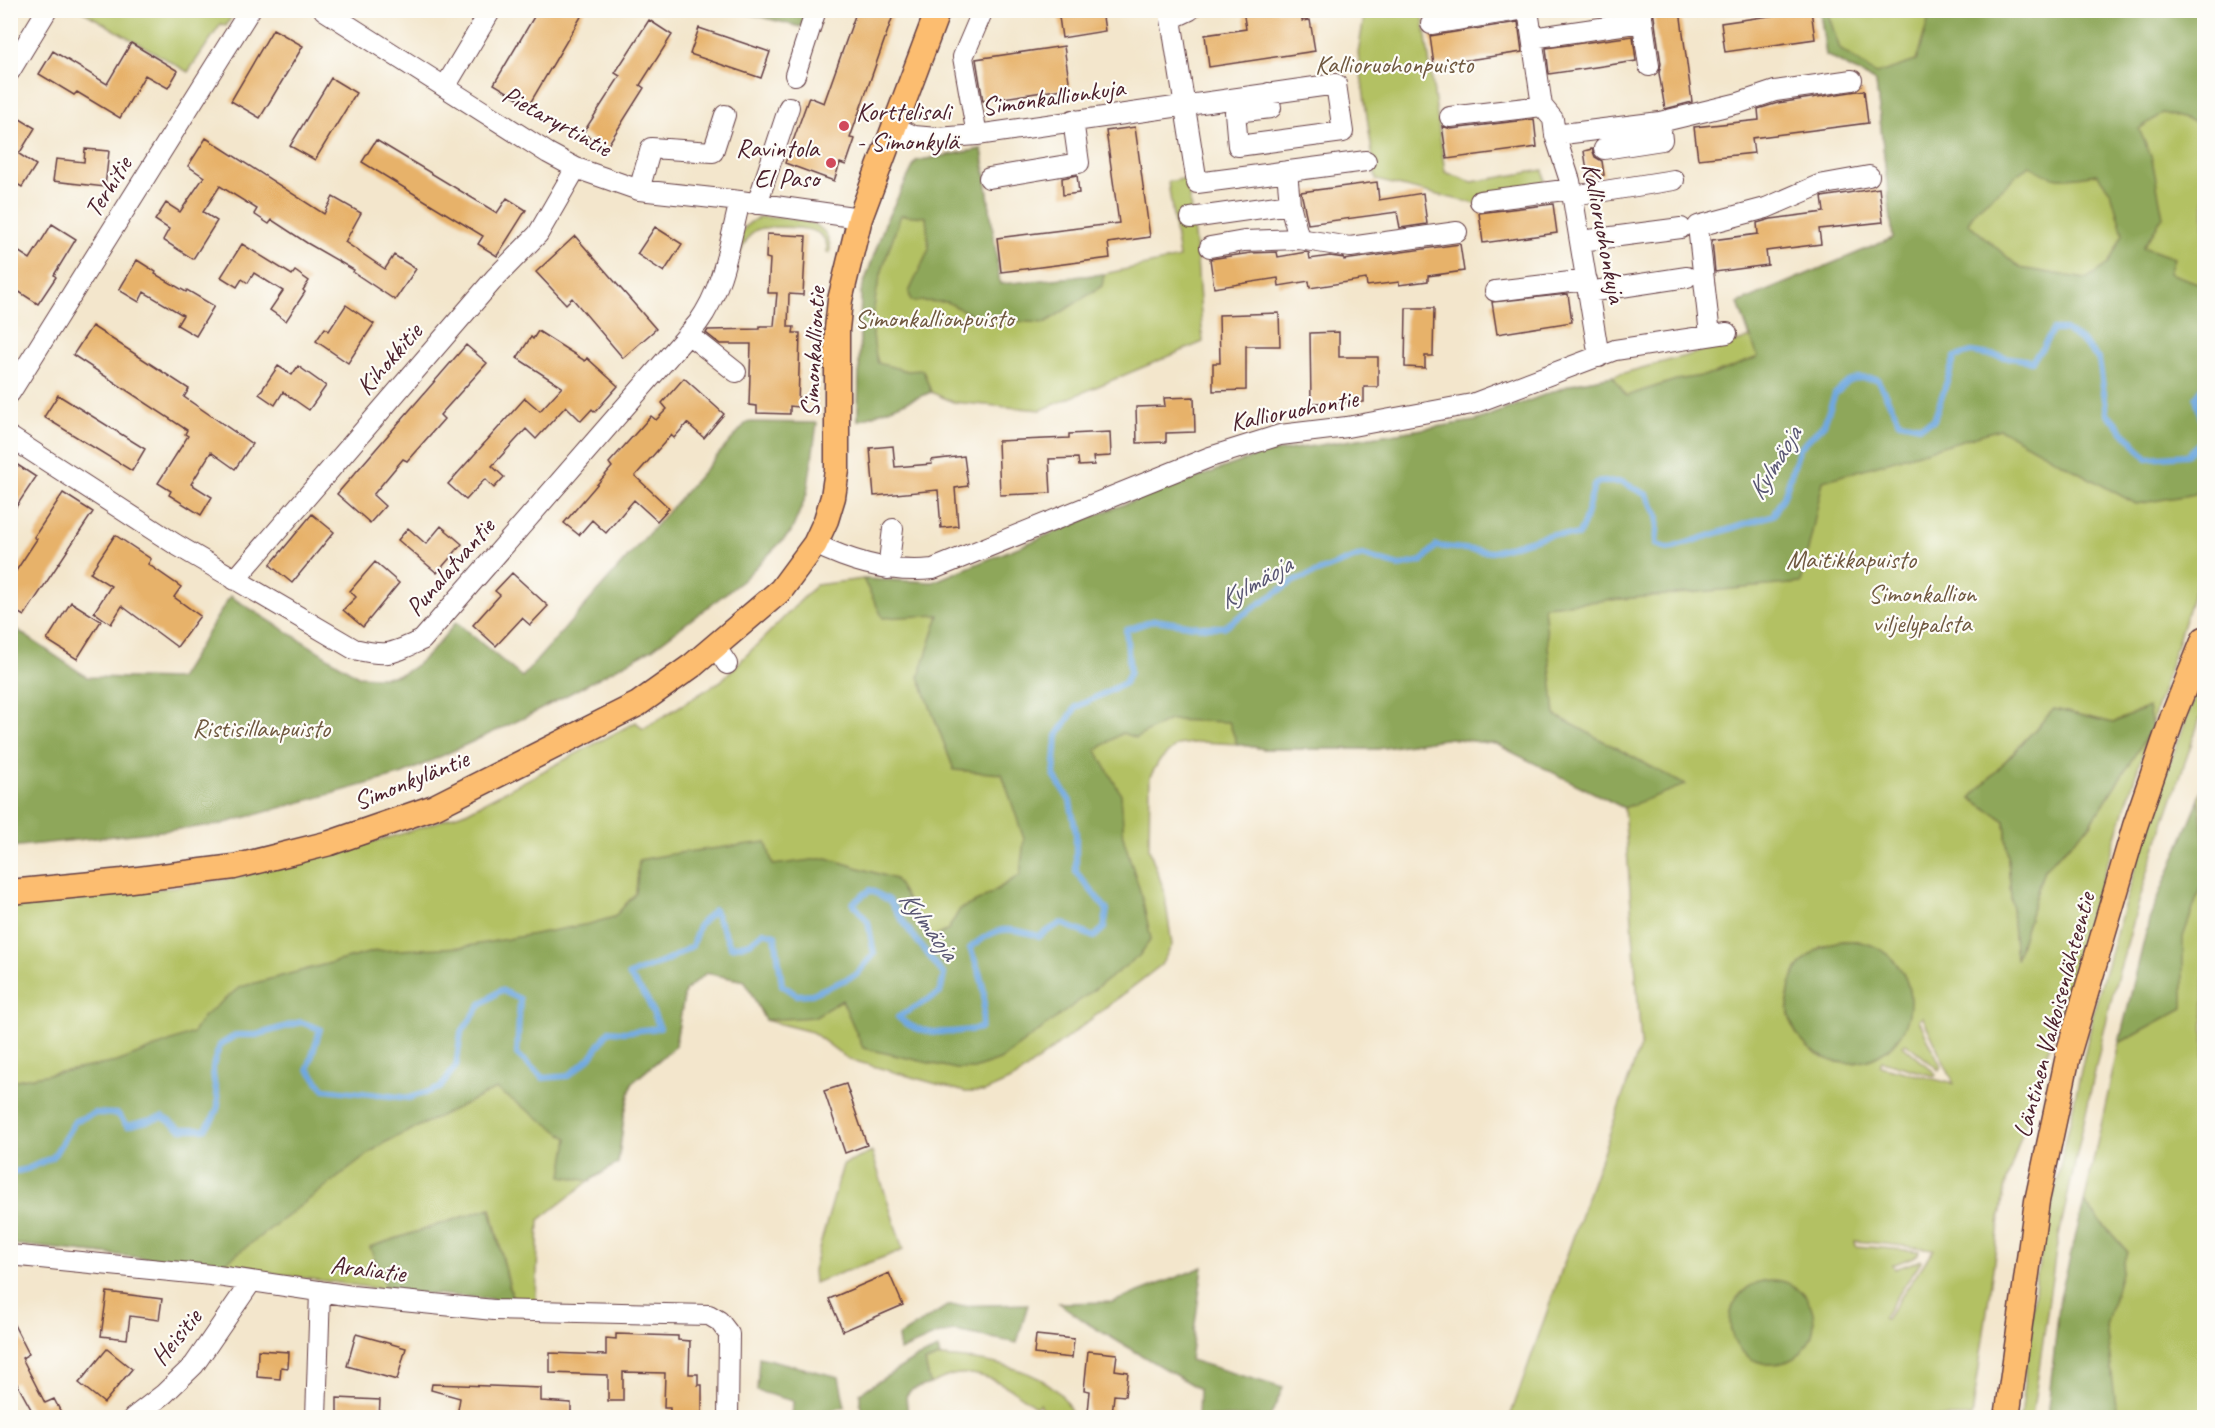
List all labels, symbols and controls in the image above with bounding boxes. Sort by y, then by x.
park label: Kallioruohonpuisto [1315,48,1475,81]
street label: Simonkallionkuja [979,70,1128,123]
street label: Pietaryrtintie [497,78,619,165]
place label: Korttelisali - Simonkylä [856,95,960,158]
marker: Korttelisali - Simonkylä [837,119,851,133]
place label: Ravintola El Paso [736,132,822,195]
street label: Terhitie [77,148,141,224]
marker: Ravintola El Paso [824,156,838,170]
street label: Kallioruohonkuja [1574,160,1634,307]
street label: Simonkalliontie [793,284,833,418]
park label: Simonkallionpuisto [854,302,1016,335]
street label: Kihokkitie [349,315,430,402]
street label: Kallioruohontie [1227,381,1362,439]
water label: Kylmäoja [1739,419,1810,506]
street label: Punalatvantie [398,510,503,623]
park label: Maitikkapuisto [1786,543,1918,576]
water label: Kylmäoja [1212,546,1300,616]
park label: Simonkallion viljelypalsta [1868,577,1977,640]
park label: Ristisillanpuisto [192,712,332,745]
street label: Simonkyläntie [349,741,475,818]
water label: Kylmäoja [892,883,968,969]
street label: Läntinen Valkoisenlähteentie [2005,886,2103,1141]
street label: Araliatie [329,1248,409,1290]
street label: Heisitie [143,1301,210,1372]

